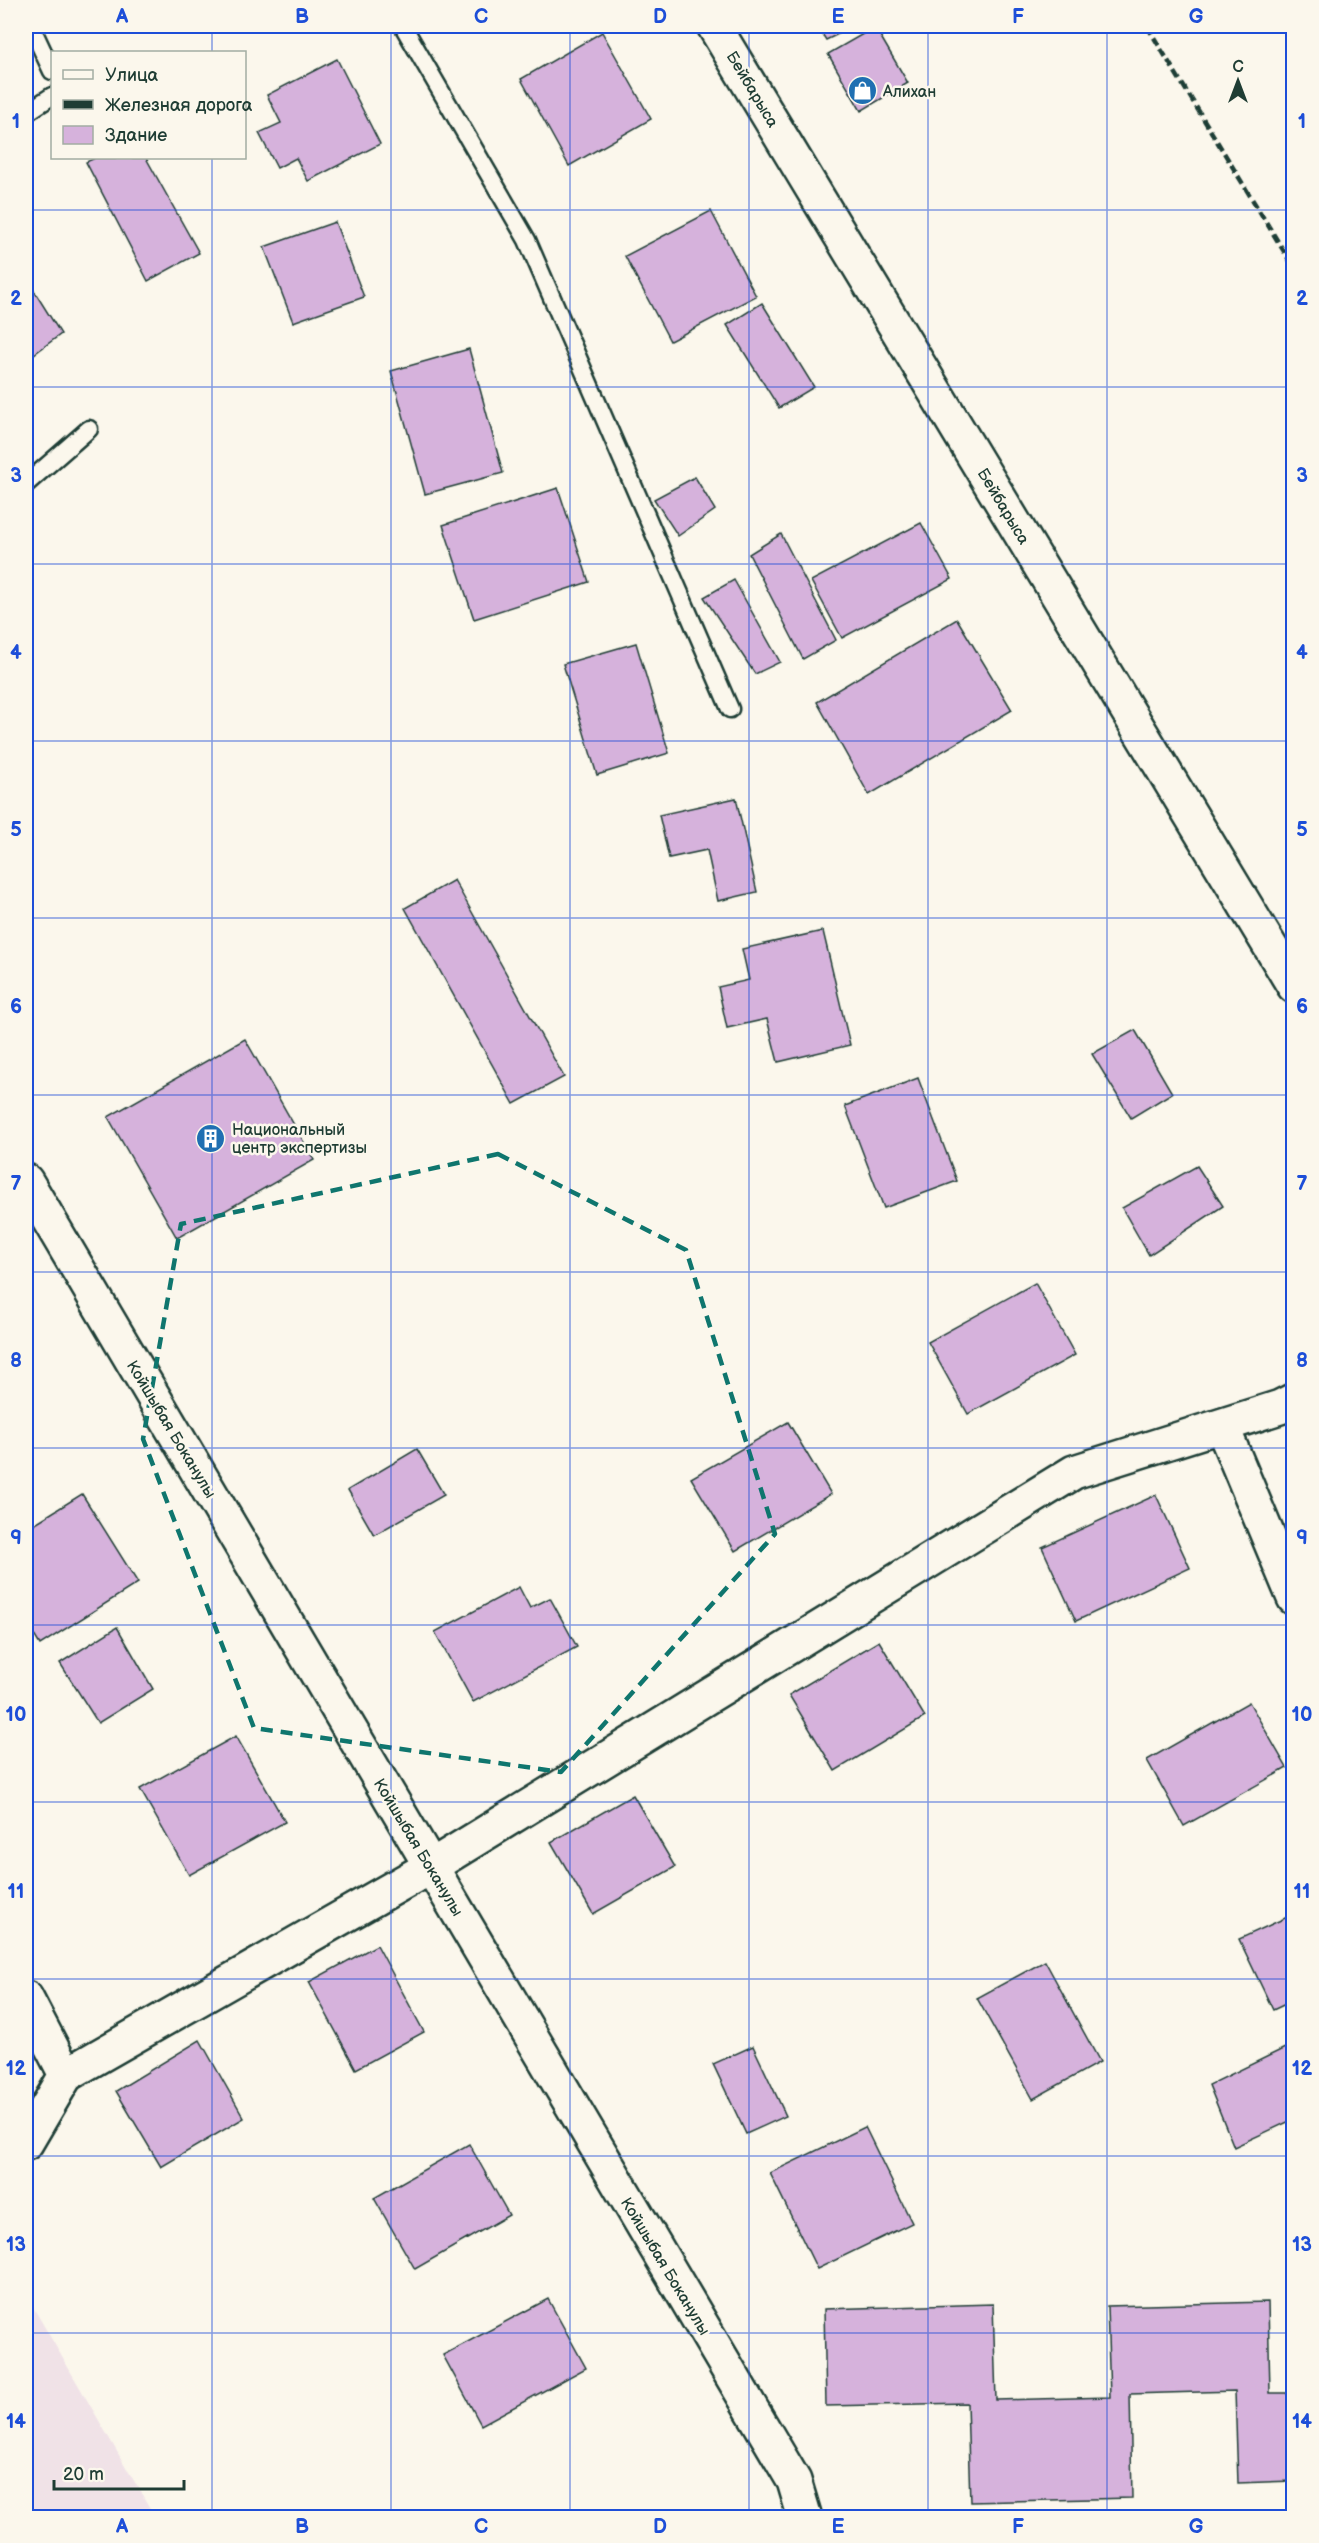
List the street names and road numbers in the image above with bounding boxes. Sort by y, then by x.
street label: Бейбарыса [722,48,782,132]
street label: Бейбарыса [973,465,1033,549]
street label: Койшыбая Боканулы [122,1357,219,1502]
street label: Койшыбая Боканулы [369,1775,466,1920]
street label: Койшыбая Боканулы [616,2194,713,2339]

